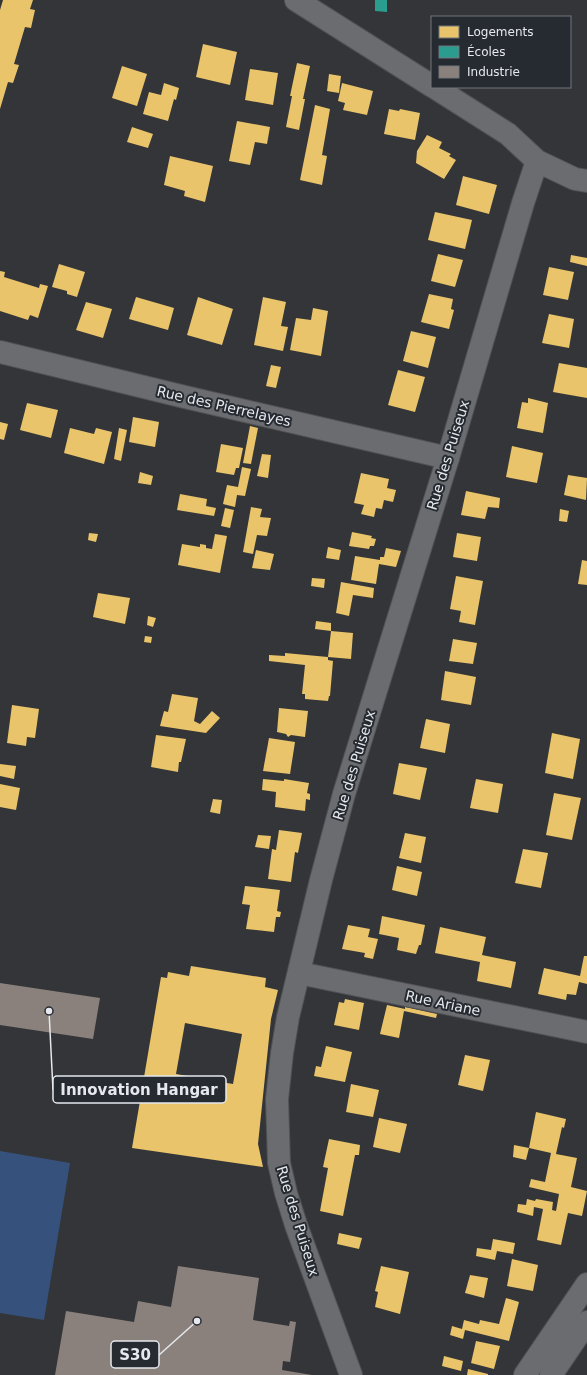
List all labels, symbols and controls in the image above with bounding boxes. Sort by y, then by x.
legend [431,16,571,88]
text: Logements [467,25,533,39]
text: Écoles [467,44,506,59]
text: Industrie [467,65,520,79]
street label: Rue des Pierrelayes [155,383,293,429]
street label: Rue des Puiseux [424,398,472,512]
street label: Rue des Puiseux [330,708,378,822]
street label: Rue Ariane [404,987,482,1019]
callout: Innovation Hangar [53,1076,226,1103]
text: Innovation Hangar [60,1081,218,1099]
street label: Rue des Puiseux [274,1164,322,1278]
callout: S30 [111,1341,159,1368]
text: S30 [119,1346,151,1364]

